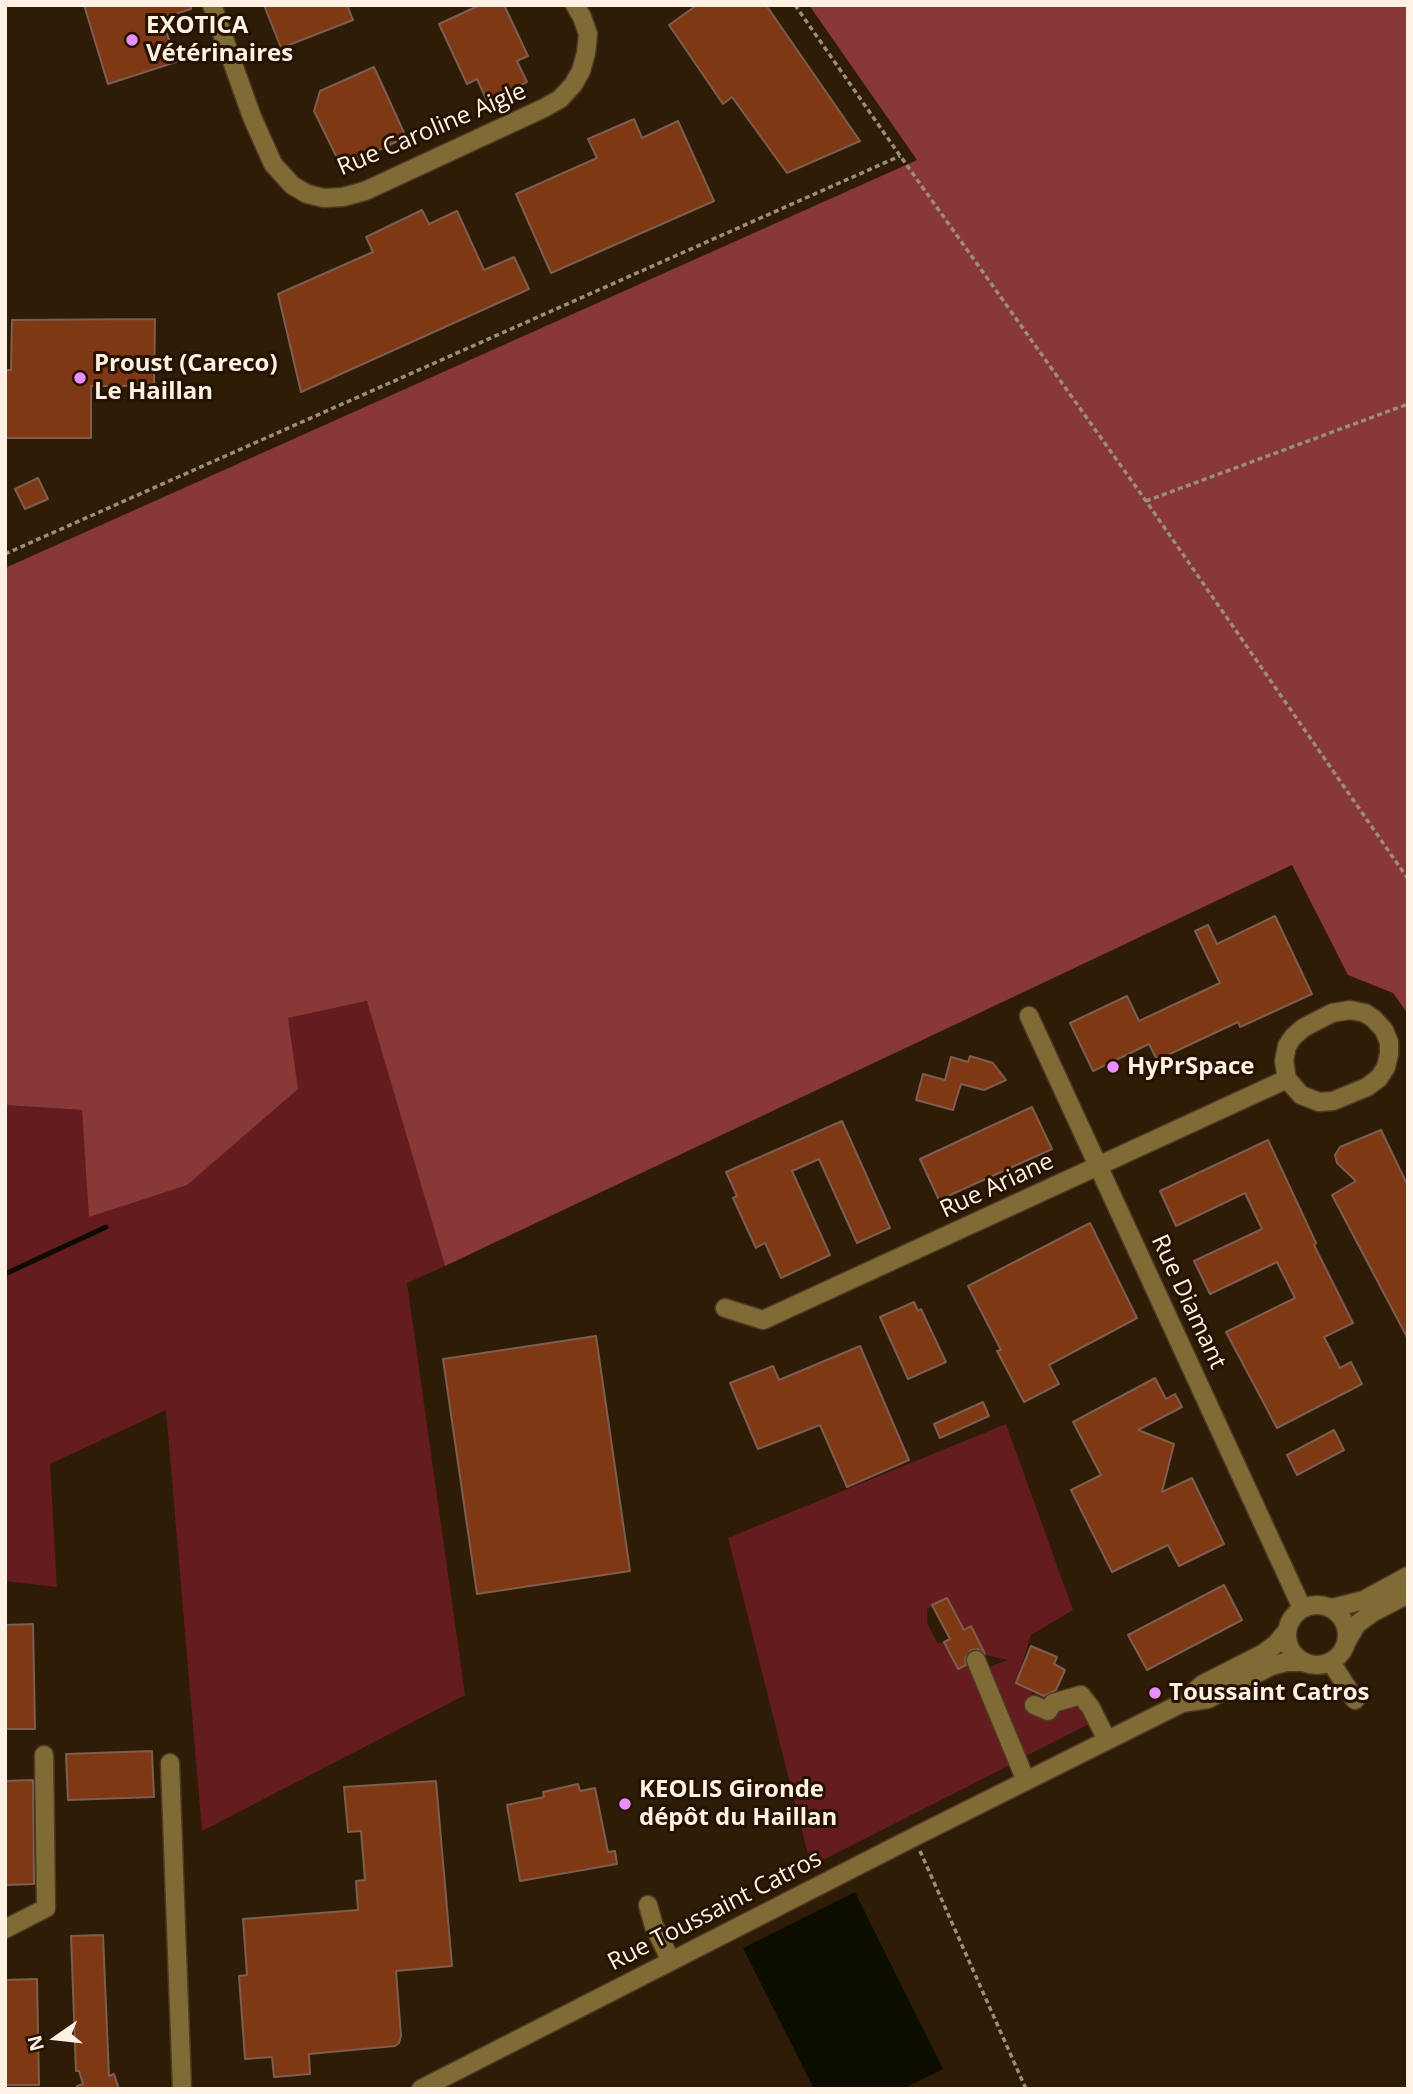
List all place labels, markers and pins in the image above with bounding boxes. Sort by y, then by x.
place label: EXOTICA Vétérinaires [146,12,293,68]
marker: EXOTICA Vétérinaires [124,32,140,48]
place label: Proust (Careco) Le Haillan [94,350,278,406]
marker: Proust (Careco) Le Haillan [72,370,88,386]
place label: HyPrSpace [1127,1053,1254,1081]
marker: HyPrSpace [1105,1059,1121,1075]
place label: Toussaint Catros [1169,1679,1370,1707]
marker: Toussaint Catros [1147,1685,1163,1701]
place label: KEOLIS Gironde dépôt du Haillan [639,1776,837,1832]
marker: KEOLIS Gironde dépôt du Haillan [617,1796,633,1812]

